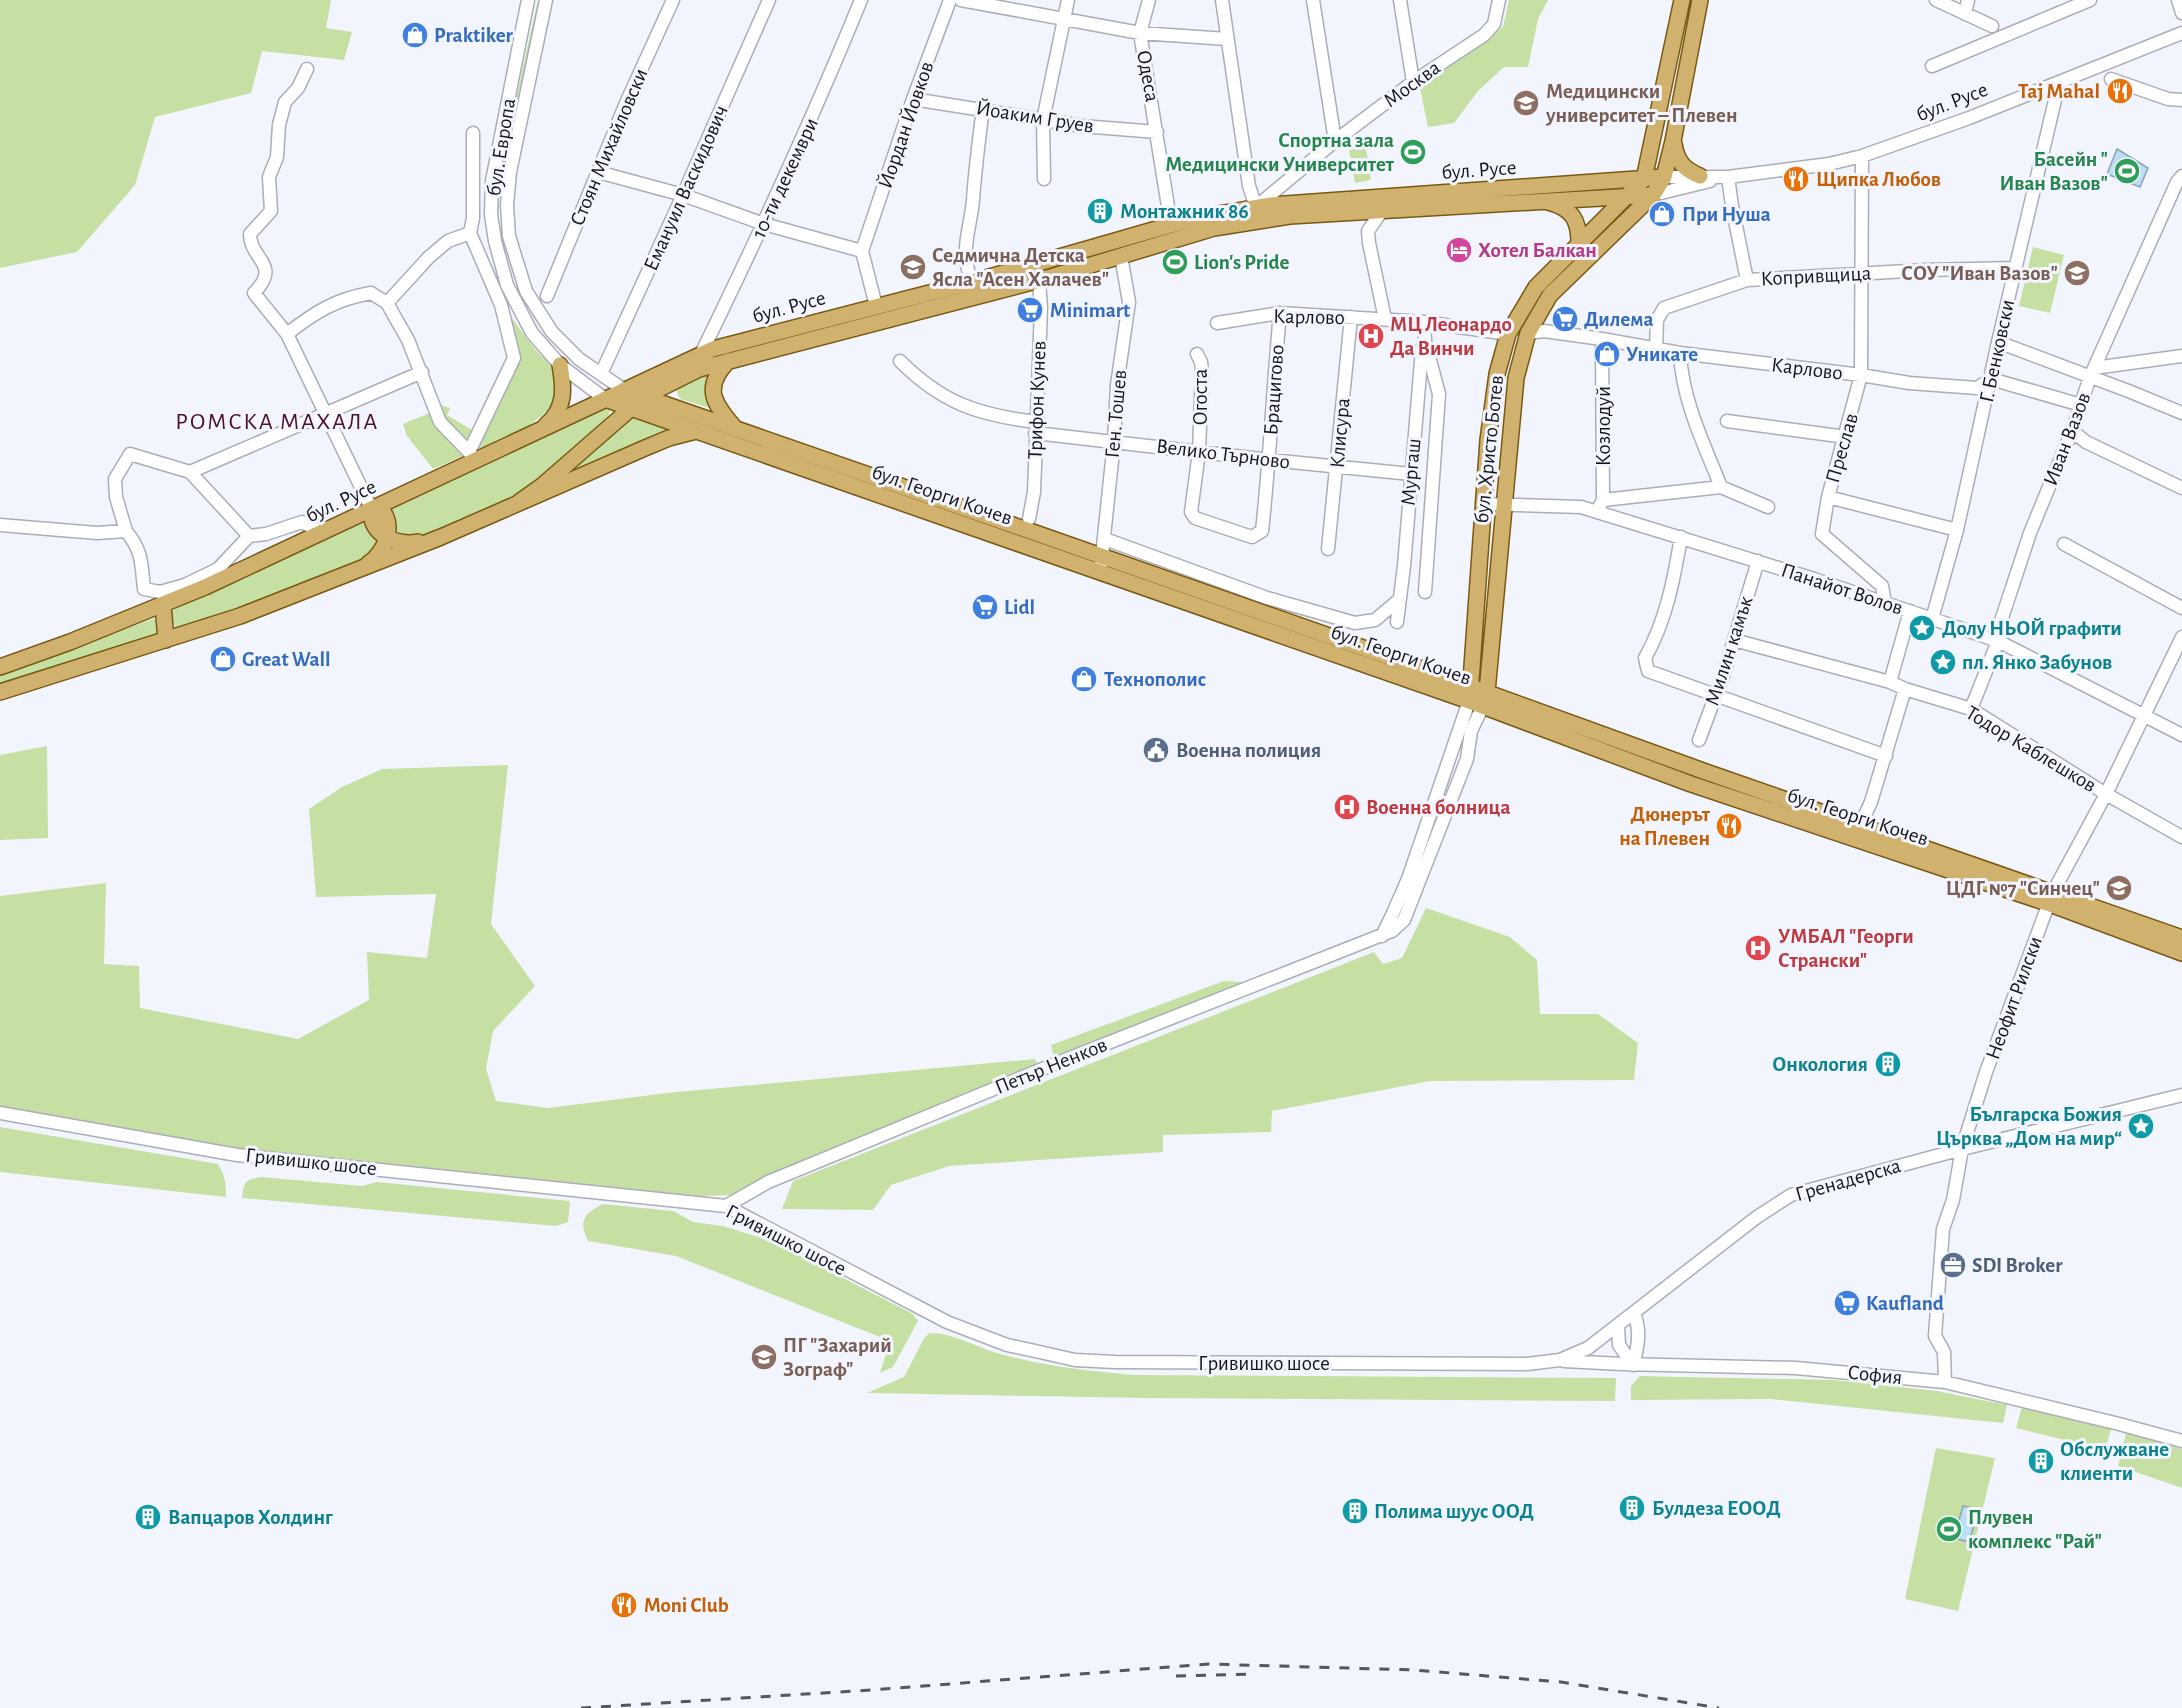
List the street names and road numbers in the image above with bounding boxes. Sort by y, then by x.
street label: Одеса [1133,49,1163,104]
street label: Москва [1380,56,1444,111]
street label: Йордан Йовков [874,58,938,191]
street label: Стоян Михайловски [566,65,652,229]
street label: бул. Русе [1913,79,1991,125]
street label: бул. Европа [483,96,519,197]
street label: Йоаким Груев [975,96,1095,137]
street label: Емануил Васкидович [640,102,732,274]
street label: 10-ти декември [748,115,822,241]
street label: бул. Русе [1441,157,1517,183]
street label: Копривщица [1760,263,1872,289]
street label: бул. Русе [750,287,828,327]
street label: Г. Бенковски [1976,298,2018,404]
street label: Карлово [1273,306,1345,328]
street label: Трифон Кунев [1024,340,1050,460]
street label: Брацигово [1260,344,1288,436]
street label: Карлово [1770,354,1844,384]
street label: Огоста [1190,368,1211,425]
street label: Ген. Тошев [1102,369,1130,459]
street label: бул. Христо Ботев [1471,374,1507,524]
street label: Козлодуй [1593,386,1614,466]
street label: Иван Вазов [2040,389,2094,489]
street label: Клисура [1326,397,1354,469]
street label: Преслав [1822,411,1862,485]
street label: Велико Търново [1155,435,1291,473]
street label: Мургаш [1398,437,1424,507]
street label: бул. Георги Кочев [869,461,1015,529]
street label: бул. Русе [303,476,379,526]
street label: Панайот Волов [1778,559,1906,619]
street label: Милин камък [1701,593,1757,708]
street label: бул. Георги Кочев [1328,621,1474,689]
street label: Тодор Каблешков [1962,702,2100,796]
street label: бул. Георги Кочев [1785,784,1931,850]
street label: Неофит Рилски [1982,934,2046,1062]
street label: Петър Ненков [992,1034,1110,1098]
street label: Гривишко шосе [244,1145,378,1179]
street label: Гренадерска [1793,1155,1903,1205]
street label: Гривишко шосе [722,1201,850,1279]
street label: Гривишко шосе [1198,1353,1330,1374]
street label: София [1847,1362,1903,1388]

